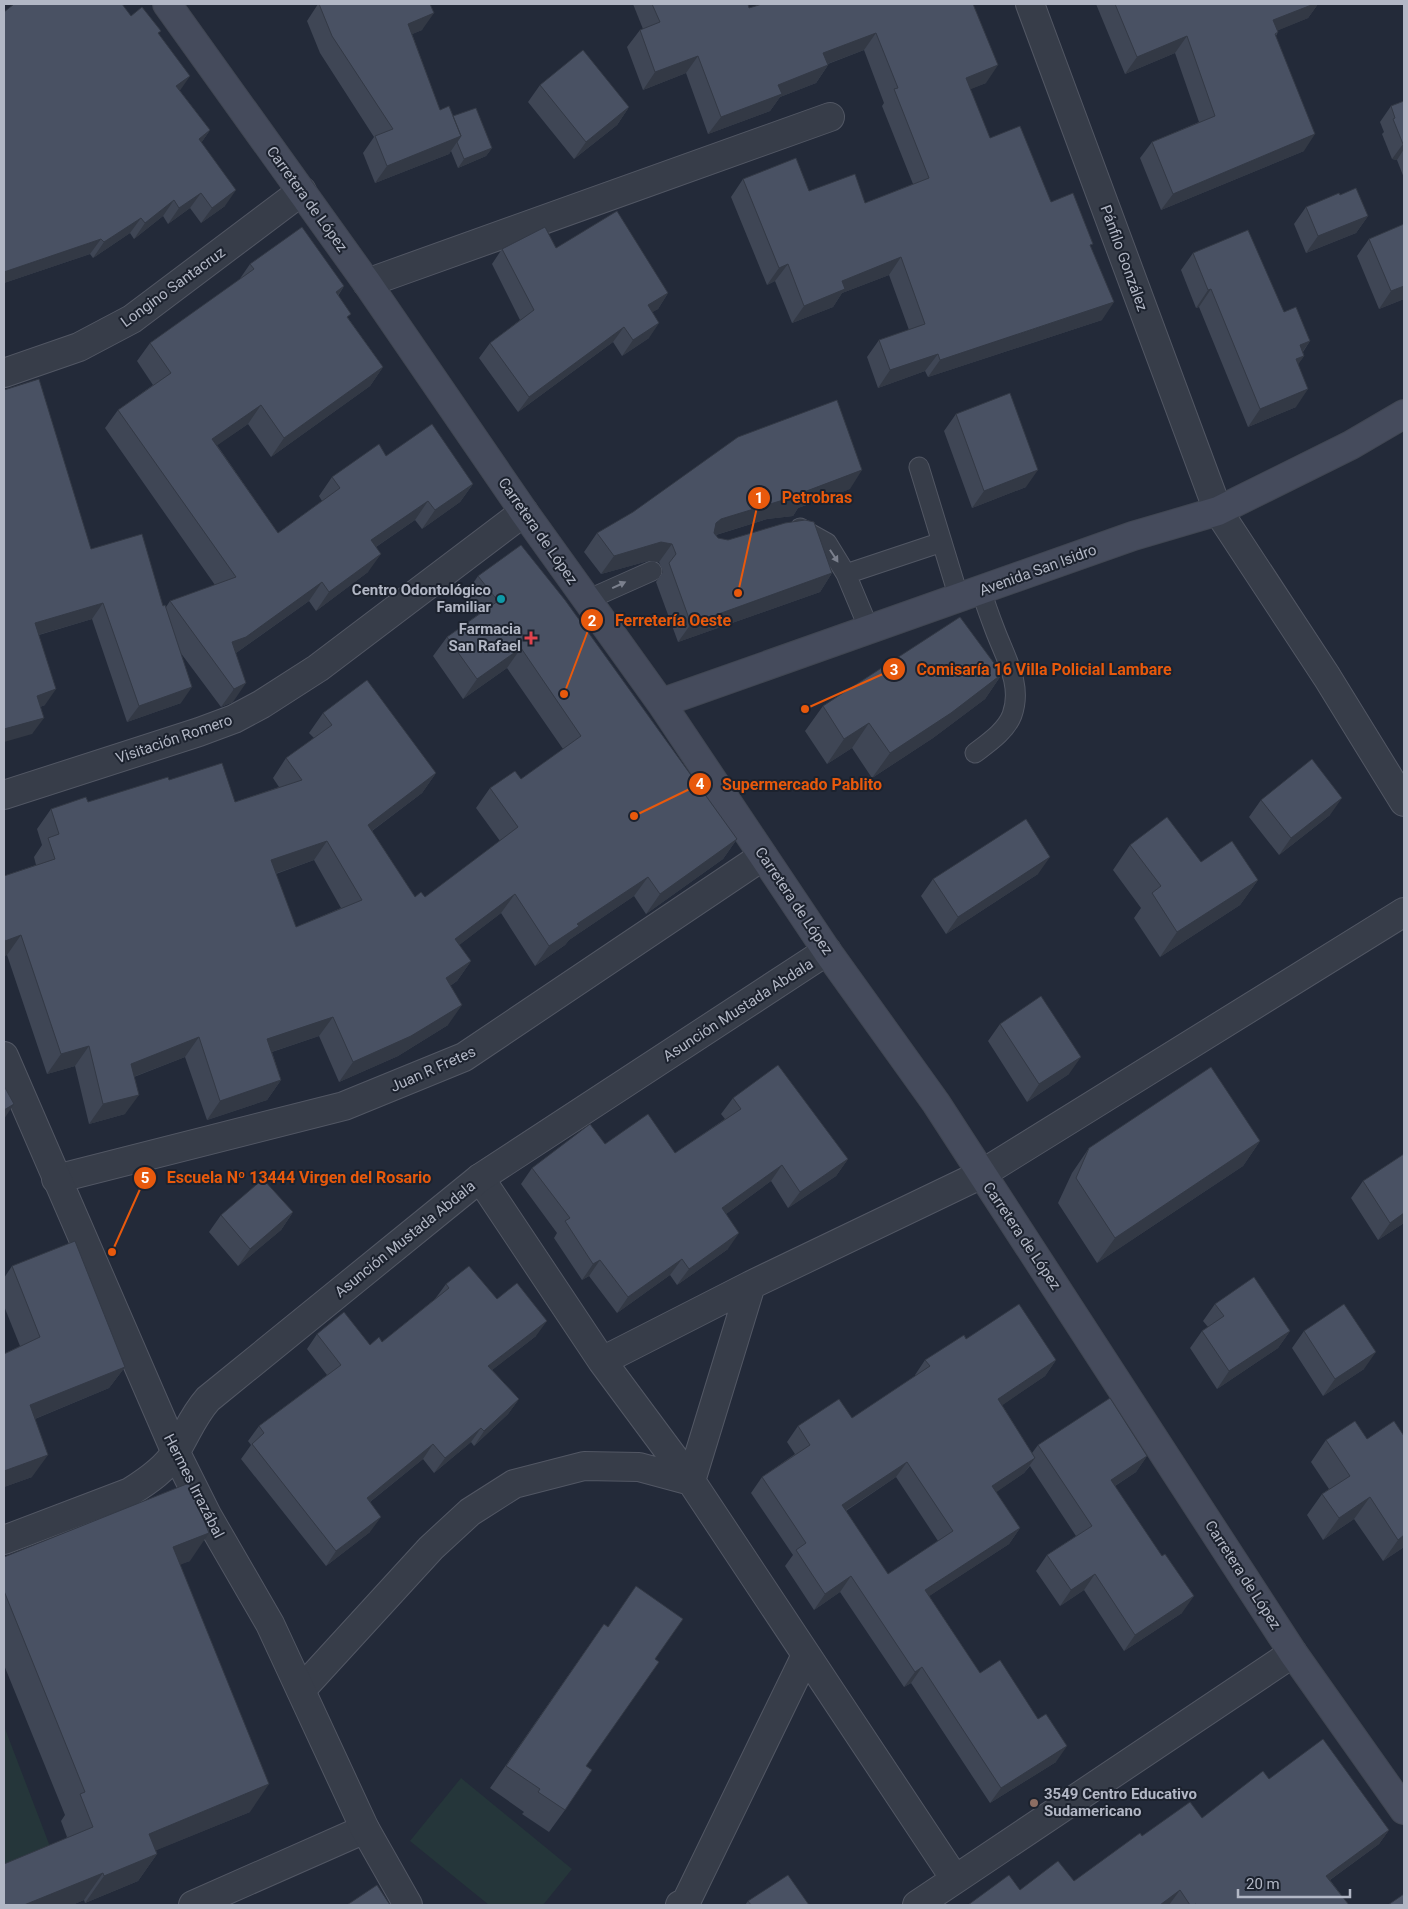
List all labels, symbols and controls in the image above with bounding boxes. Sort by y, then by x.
street label: Carretera de López [263,143,351,255]
street label: Pánfilo González [1096,202,1152,314]
street label: Longino Santacruz [117,243,229,331]
street label: Carretera de López [494,474,582,588]
callout: Petrobras [747,482,862,513]
text: Petrobras [782,488,852,507]
text: 1 [755,489,763,507]
street label: Avenida San Isidro [977,540,1099,600]
one-way arrow [830,549,839,562]
place label: Centro Odontológico Familiar [352,581,492,616]
one-way arrow [612,581,627,589]
marker: Centro Odontológico Familiar [495,593,507,605]
callout: Ferretería Oeste [579,605,741,636]
text: Ferretería Oeste [615,611,731,630]
text: 2 [588,612,597,630]
place label: Farmacia San Rafael [448,620,521,655]
marker: Farmacia San Rafael [525,632,537,644]
callout: Comisaría 16 Villa Policial Lambare [881,654,1181,685]
text: Comisaría 16 Villa Policial Lambare [916,660,1172,679]
text: 3 [890,661,898,679]
street label: Visitación Romero [113,711,235,767]
callout: Supermercado Pablito [687,769,892,800]
text: 4 [696,775,705,793]
text: Supermercado Pablito [722,775,882,794]
street label: Carretera de López [751,844,837,958]
street label: Asunción Mustada Abdala [660,955,816,1065]
street label: Juan R Fretes [388,1042,478,1096]
callout: Escuela Nº 13444 Virgen del Rosario [132,1162,442,1193]
text: Escuela Nº 13444 Virgen del Rosario [167,1168,431,1187]
text: 5 [141,1169,149,1187]
street label: Asunción Mustada Abdala [331,1177,479,1301]
street label: Carretera de López [979,1179,1065,1293]
street label: Hermes Irrazábal [160,1431,228,1541]
street label: Carretera de López [1201,1517,1285,1633]
place label: 3549 Centro Educativo Sudamericano [1044,1785,1197,1820]
marker: 3549 Centro Educativo Sudamericano [1028,1797,1040,1809]
scale bar [1238,1866,1350,1898]
text: 20 m [1246,1875,1280,1893]

